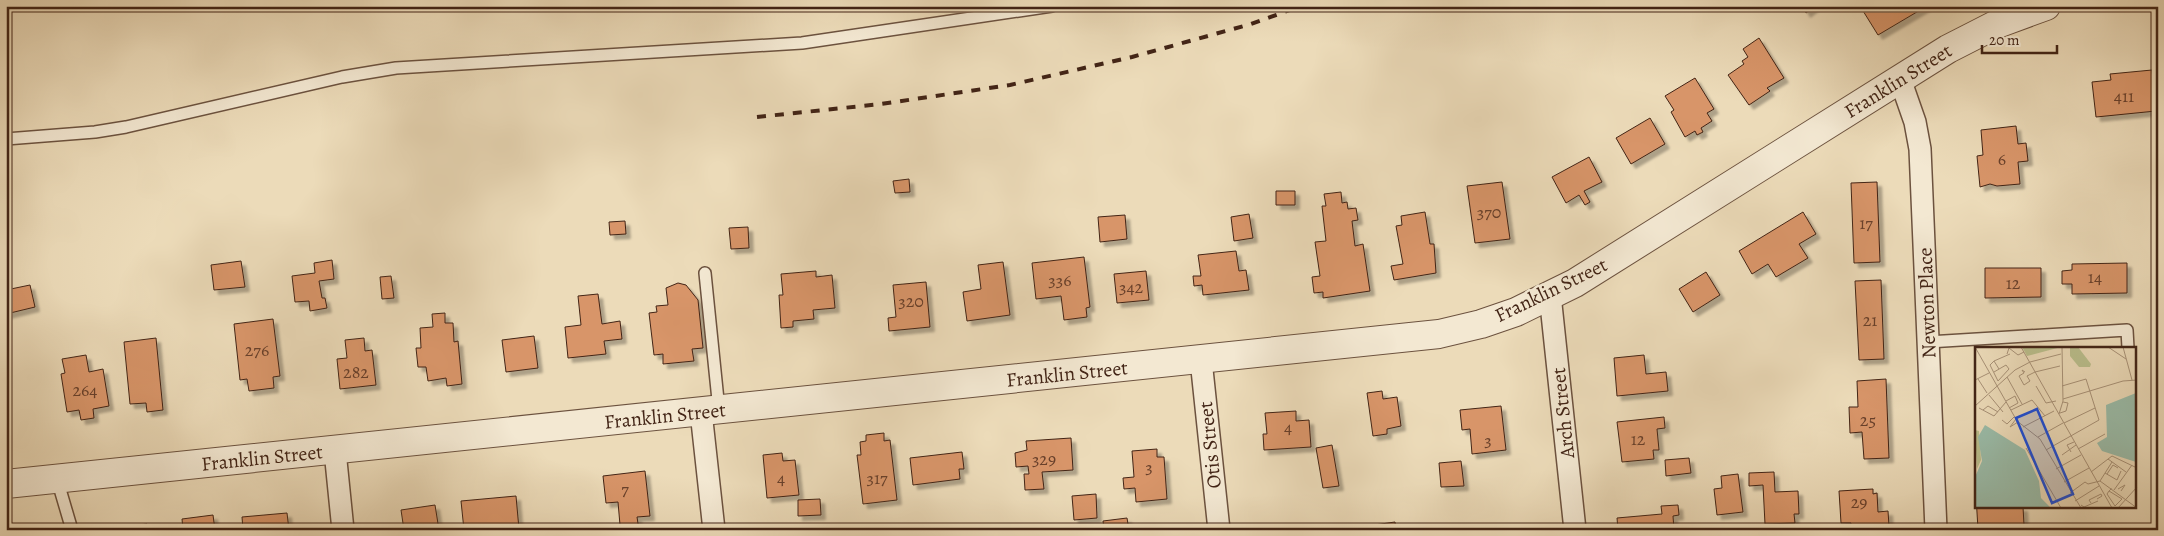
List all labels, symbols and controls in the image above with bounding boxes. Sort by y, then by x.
scale bar [1982,22,2056,54]
text: 20 m [1989,30,2020,50]
street label: Franklin Street [1839,37,1957,125]
house number: 411 [2114,84,2134,108]
house number: 6 [1998,147,2006,171]
house number: 370 [1477,200,1501,224]
house number: 17 [1859,211,1873,235]
street label: Newton Place [1912,247,1942,359]
street label: Franklin Street [1490,251,1612,329]
house number: 14 [2088,265,2102,289]
house number: 336 [1048,268,1072,292]
house number: 12 [2006,271,2021,295]
house number: 342 [1119,275,1144,299]
house number: 320 [898,289,924,313]
house number: 21 [1863,308,1877,332]
house number: 276 [245,338,269,362]
inset map [1975,347,2136,508]
street label: Franklin Street [1005,354,1130,394]
house number: 282 [343,360,369,384]
street label: Arch Street [1545,366,1581,461]
house number: 264 [72,378,98,402]
street label: Franklin Street [603,396,728,436]
street label: Otis Street [1192,400,1228,490]
house number: 25 [1860,408,1876,432]
house number: 4 [1284,415,1292,439]
house number: 12 [1631,427,1646,451]
house number: 3 [1484,428,1492,452]
street label: Franklin Street [200,438,325,478]
house number: 329 [1032,447,1056,471]
house number: 3 [1145,455,1153,479]
house number: 4 [777,466,785,490]
house number: 317 [866,466,888,490]
house number: 7 [621,477,629,501]
house number: 29 [1851,490,1867,514]

